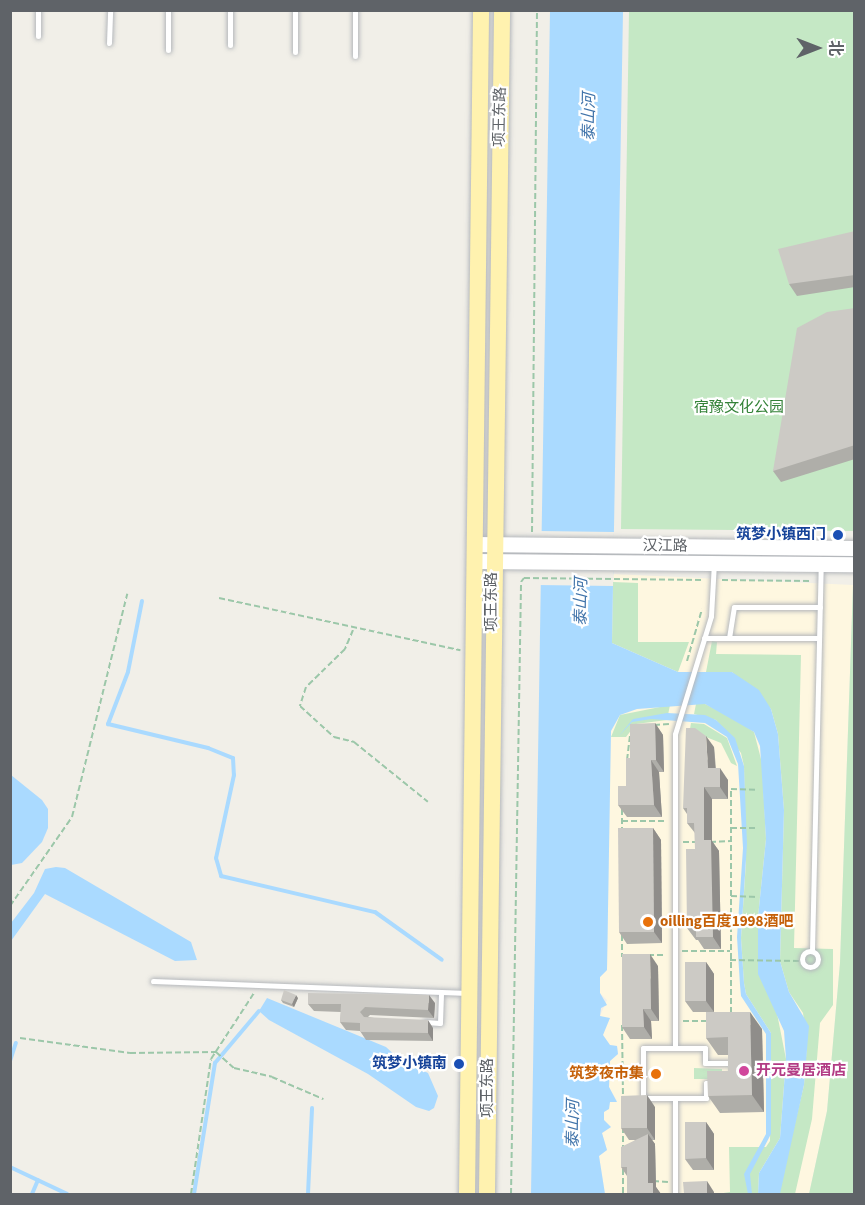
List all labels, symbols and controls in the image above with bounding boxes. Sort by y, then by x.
north arrow [787,18,847,78]
text: 北 [824,40,846,56]
street label: 项王东路 [490,87,510,147]
water label: 泰山河 [579,93,599,141]
park label: 宿豫文化公园 [694,399,784,417]
place label: 筑梦小镇西门 [736,526,826,544]
marker: 筑梦小镇西门 [831,528,845,542]
street label: 汉江路 [642,537,688,555]
street label: 项王东路 [483,572,501,632]
water label: 泰山河 [571,578,591,626]
place label: oilling百度1998酒吧 [660,913,793,931]
marker: oilling百度1998酒吧 [641,915,655,929]
place label: 筑梦小镇南 [372,1055,447,1073]
marker: 筑梦小镇南 [452,1057,466,1071]
street label: 项王东路 [479,1058,497,1118]
place label: 开元曼居酒店 [756,1062,846,1080]
marker: 开元曼居酒店 [737,1064,751,1078]
place label: 筑梦夜市集 [569,1065,644,1083]
marker: 筑梦夜市集 [649,1067,663,1081]
water label: 泰山河 [563,1100,583,1148]

